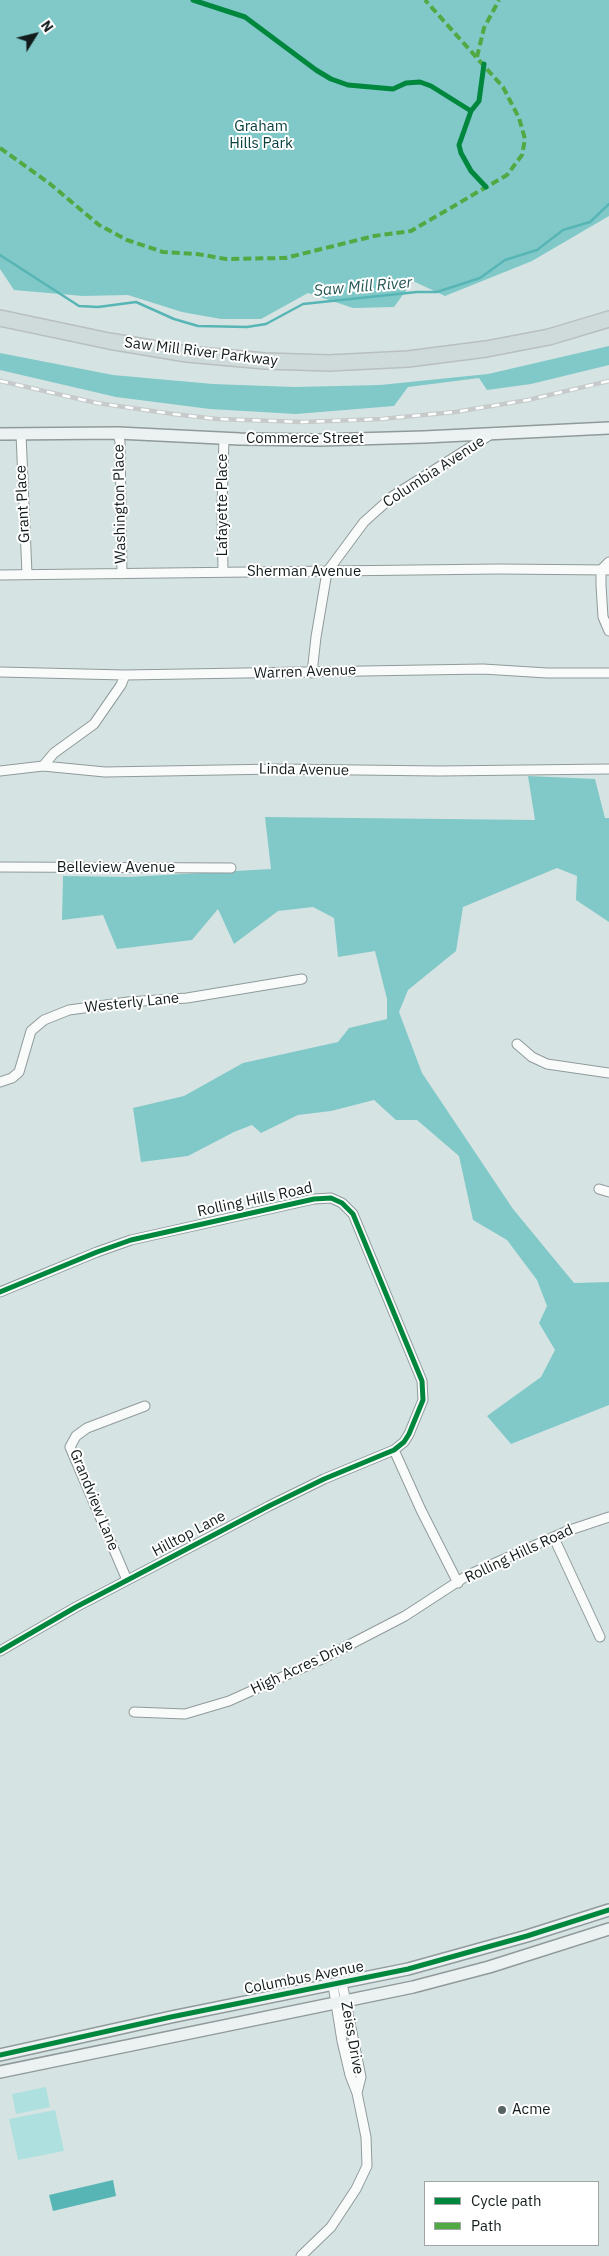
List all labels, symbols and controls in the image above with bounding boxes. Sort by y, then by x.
north arrow [10,10,60,60]
text: N [37,17,57,36]
park label: Graham Hills Park [229,118,293,153]
water label: Saw Mill River [313,273,413,301]
street label: Saw Mill River Parkway [123,334,279,370]
street label: Commerce Street [246,430,364,448]
street label: Columbia Avenue [380,432,488,512]
street label: Washington Place [110,444,130,564]
street label: Lafayette Place [214,454,232,556]
street label: Grant Place [12,465,34,543]
street label: Sherman Avenue [247,563,361,581]
street label: Warren Avenue [253,661,357,683]
street label: Linda Avenue [259,760,349,780]
street label: Belleview Avenue [57,859,175,877]
street label: Westerly Lane [84,989,180,1017]
street label: Rolling Hills Road [196,1179,314,1221]
street label: Grandview Lane [65,1447,123,1553]
street label: Hilltop Lane [149,1507,229,1561]
street label: Rolling Hills Road [462,1521,576,1587]
street label: High Acres Drive [248,1635,356,1699]
street label: Columbus Avenue [243,1958,365,1998]
street label: Zeiss Drive [337,2000,367,2076]
place label: Acme [512,2101,550,2119]
marker: Acme [496,2104,508,2116]
legend [424,2181,599,2246]
text: Cycle path [471,2191,542,2210]
text: Path [471,2216,502,2235]

